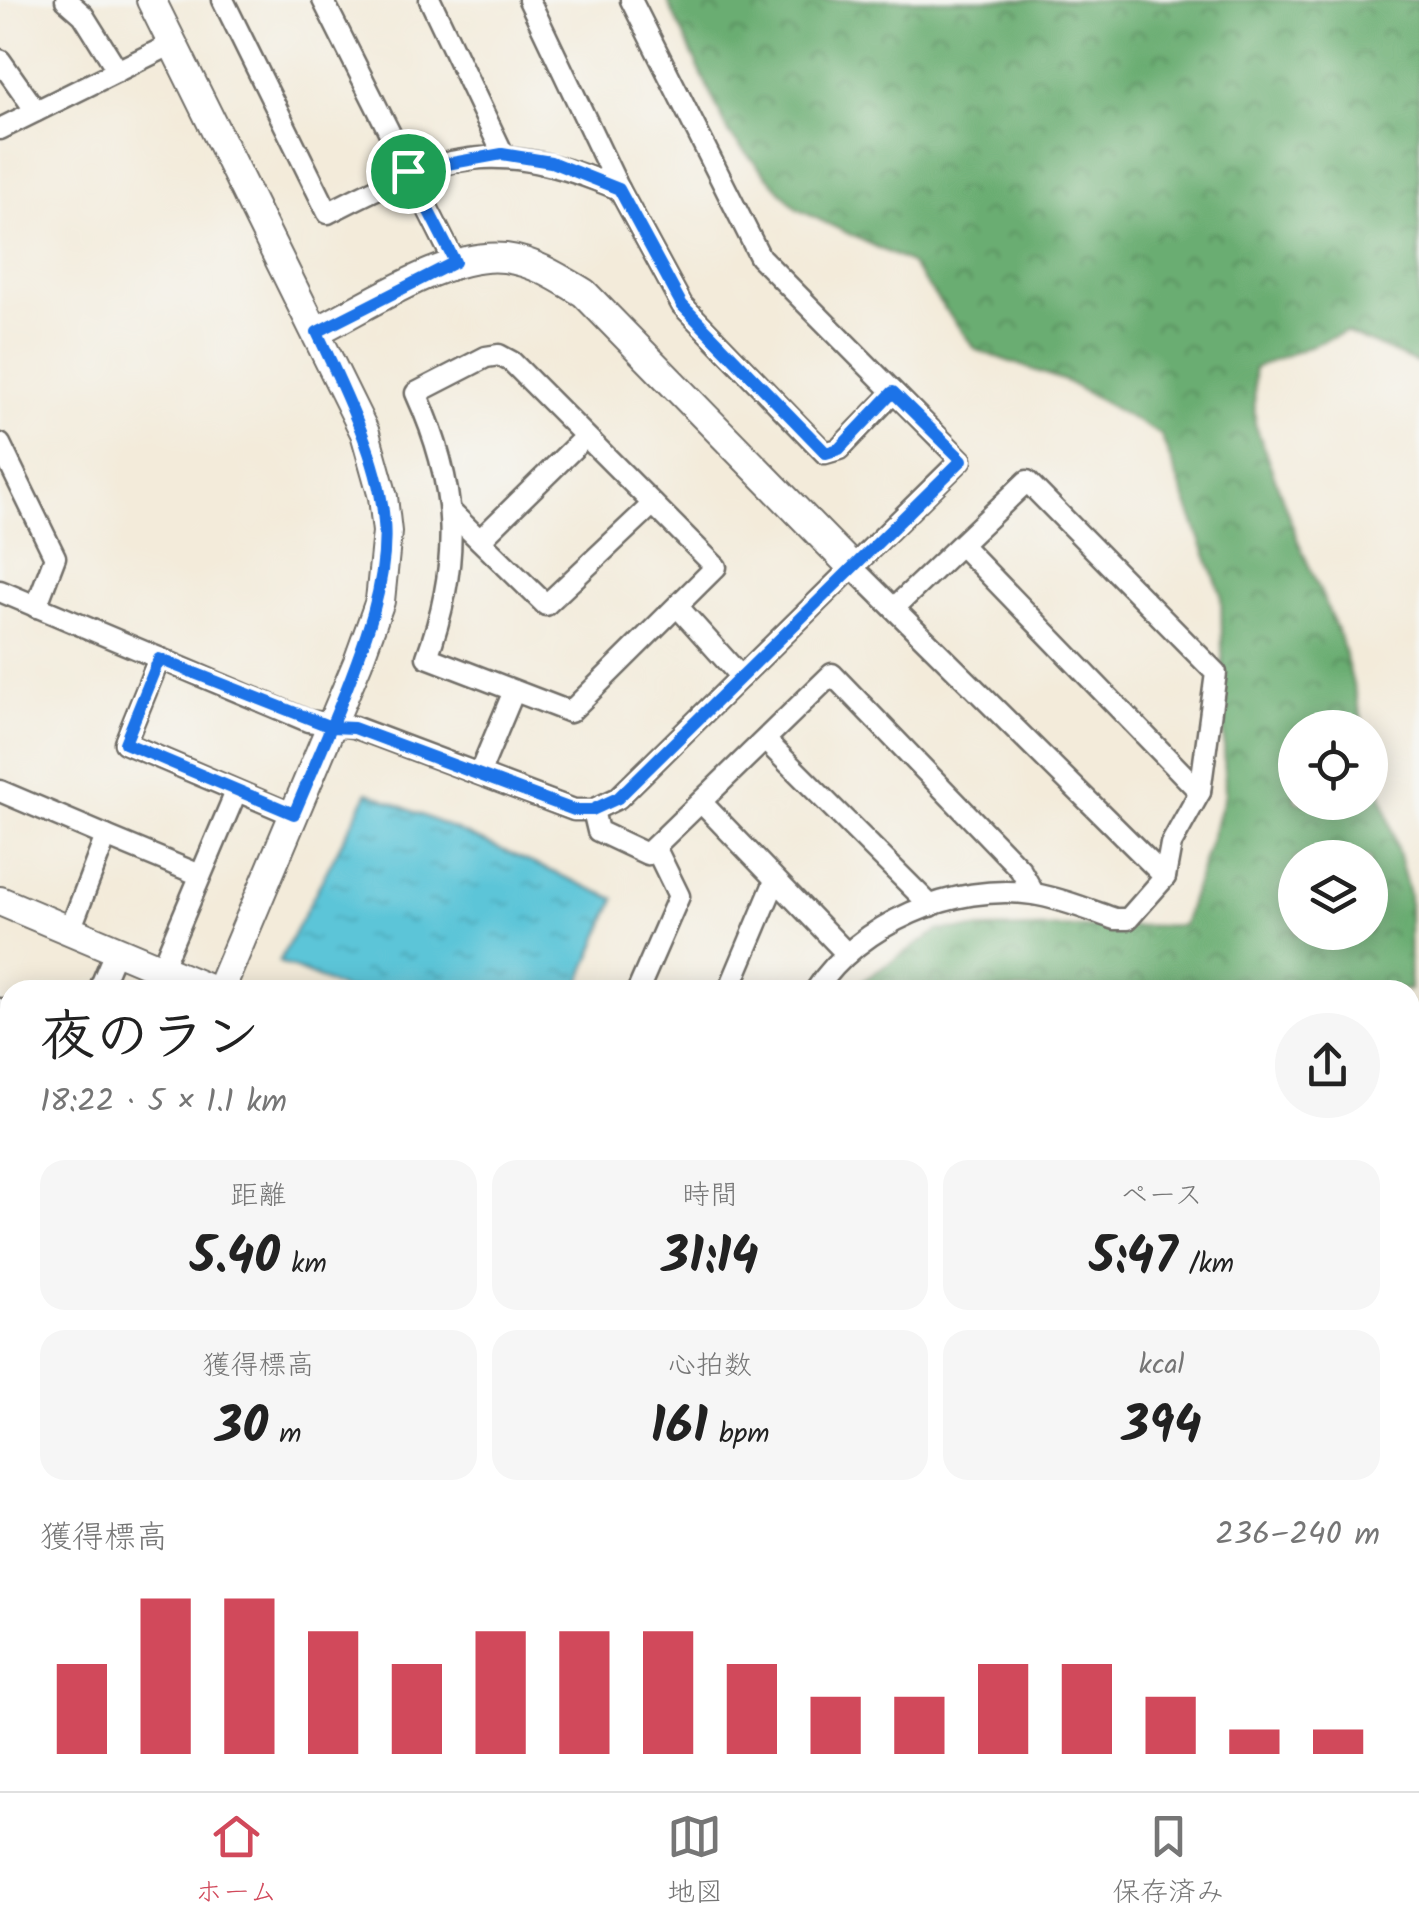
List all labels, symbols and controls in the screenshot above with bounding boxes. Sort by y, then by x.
pin [366,129,451,214]
icon: arrive [381,144,436,199]
map controls [1278,710,1388,950]
button: locate [1278,710,1388,820]
button: layers [1278,840,1388,950]
text: 夜のラン [40,996,260,1083]
button: share [1275,1013,1380,1118]
text: 18:22 · 5 × 1.1 km [40,1077,287,1128]
text: 距離 [230,1174,286,1219]
text: 時間 [682,1174,738,1219]
text: ペース [1120,1174,1203,1219]
text: 5.40 [190,1219,280,1299]
text: 31:14 [661,1219,759,1299]
text: 5:47 [1089,1219,1178,1299]
text: km [280,1242,327,1287]
text: /km [1178,1242,1234,1287]
text: kcal [1139,1343,1184,1388]
text: 獲得標高 [202,1344,314,1389]
text: 心拍数 [668,1344,752,1389]
text: 394 [1122,1388,1202,1468]
text: 30 [215,1389,268,1469]
text: 161 [651,1389,708,1469]
text: m [268,1412,302,1457]
text: bpm [708,1412,769,1457]
text: 236–240 m [1215,1510,1380,1561]
text: 獲得標高 [40,1513,168,1564]
tab: ホーム [195,1809,278,1916]
tab: 地図 [667,1809,723,1916]
tab: 保存済み [1112,1809,1224,1916]

